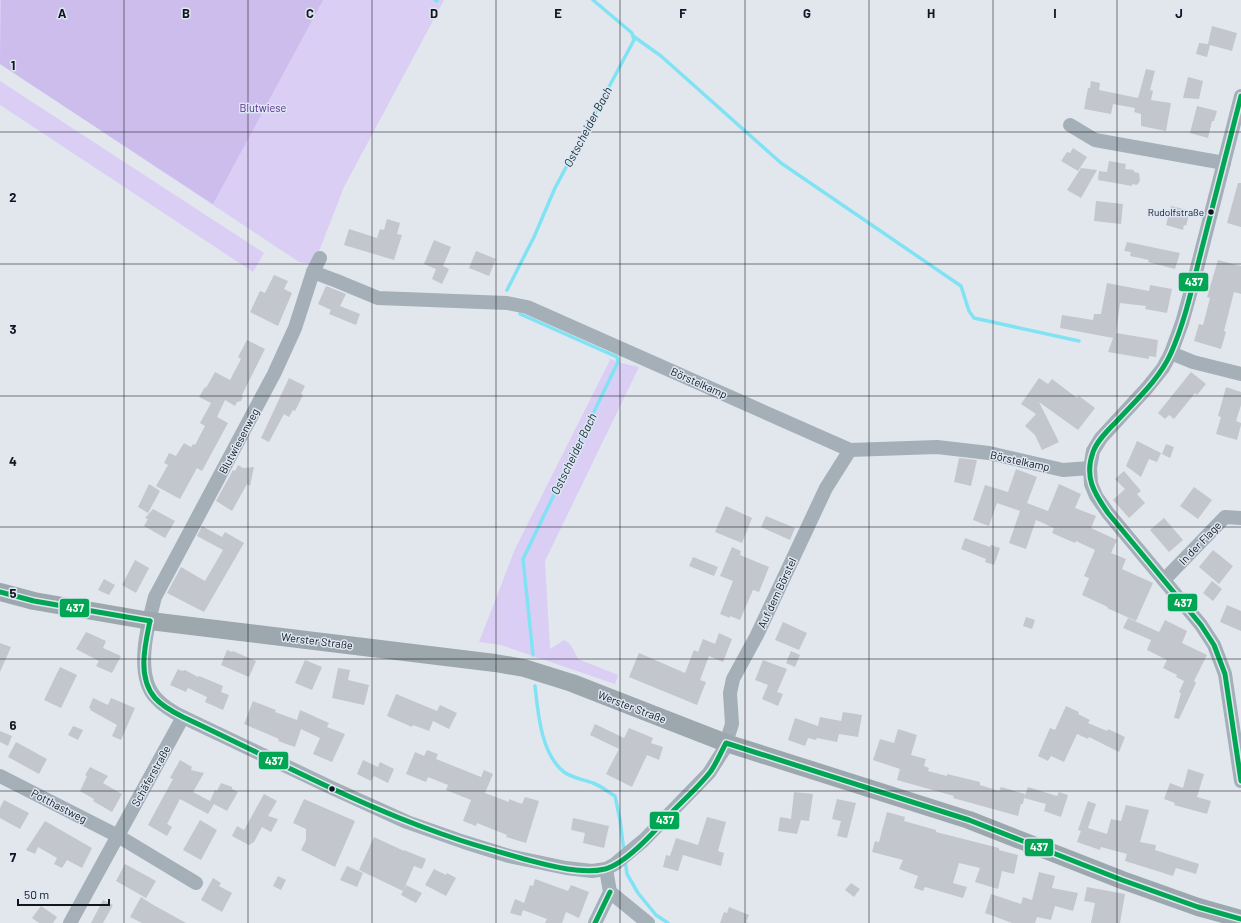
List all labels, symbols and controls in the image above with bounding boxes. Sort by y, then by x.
text: A [58,5,67,21]
text: B [182,5,190,21]
text: C [306,5,314,21]
text: D [430,5,438,21]
text: E [554,5,562,21]
text: F [679,5,687,21]
text: G [803,5,811,21]
text: H [927,5,935,21]
text: I [1053,5,1057,21]
text: J [1175,5,1183,21]
text: 1 [11,57,15,73]
water label: Ostscheider Bach [560,84,614,169]
park label: Blutwiese [240,101,287,114]
text: 2 [9,189,17,205]
place label: Rudolfstraße [1148,206,1204,218]
marker: Rudolfstraße [1206,207,1216,217]
line badge: 437 [1178,272,1209,292]
text: 437 [1185,275,1204,288]
text: 3 [9,321,17,337]
street label: Börstelkamp [669,364,729,401]
street label: Blutwiesenweg [216,406,261,476]
water label: Ostscheider Bach [547,411,599,497]
street label: Börstelkamp [989,448,1051,473]
text: 4 [9,453,17,469]
street label: In der Flage [1176,518,1224,567]
street label: Auf dem Börstel [755,556,799,630]
text: 5 [9,585,17,601]
line badge: 437 [1167,593,1198,612]
text: 437 [1174,596,1193,609]
line badge: 437 [59,598,90,618]
text: 437 [66,601,85,614]
street label: Werster Straße [280,630,354,651]
street label: Werster Straße [596,688,668,726]
text: 6 [10,717,17,733]
street label: Schäferstraße [128,743,173,809]
line badge: 437 [258,751,289,770]
text: 437 [265,754,284,767]
unlabelled marker [327,784,337,794]
street label: Potthastweg [29,786,89,825]
line badge: 437 [649,811,680,830]
text: 437 [656,813,675,826]
line badge: 437 [1024,838,1054,857]
text: 437 [1030,840,1049,853]
text: 7 [10,849,17,865]
scale bar [18,881,109,907]
text: 50 m [24,887,49,901]

